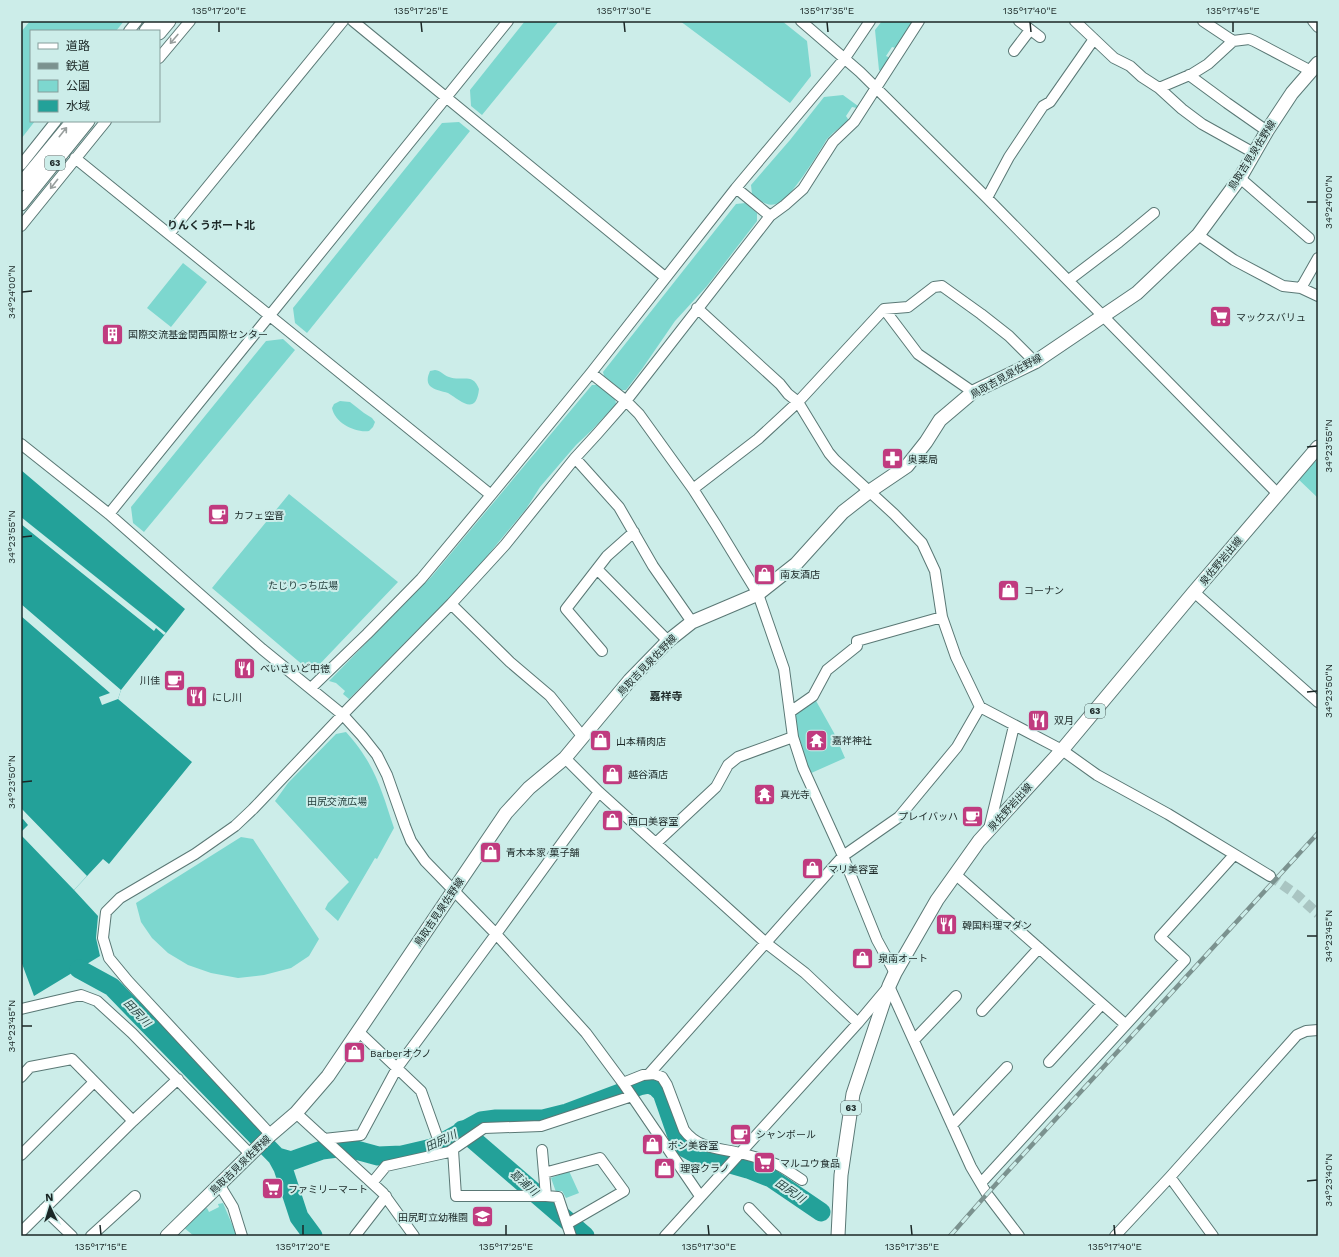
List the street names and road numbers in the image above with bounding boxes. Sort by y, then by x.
street label: 鳥取吉見泉佐野線 [1226,118,1278,192]
road number: 63 [45,156,65,170]
street label: 鳥取吉見泉佐野線 [968,352,1044,400]
street label: 泉佐野岩出線 [1198,534,1244,588]
street label: 鳥取吉見泉佐野線 [615,632,679,698]
road number: 63 [1085,704,1105,718]
street label: 泉佐野岩出線 [986,781,1034,833]
street label: 鳥取吉見泉佐野線 [412,876,466,948]
road number: 63 [841,1101,861,1115]
street label: 鳥取吉見泉佐野線 [207,1133,273,1197]

